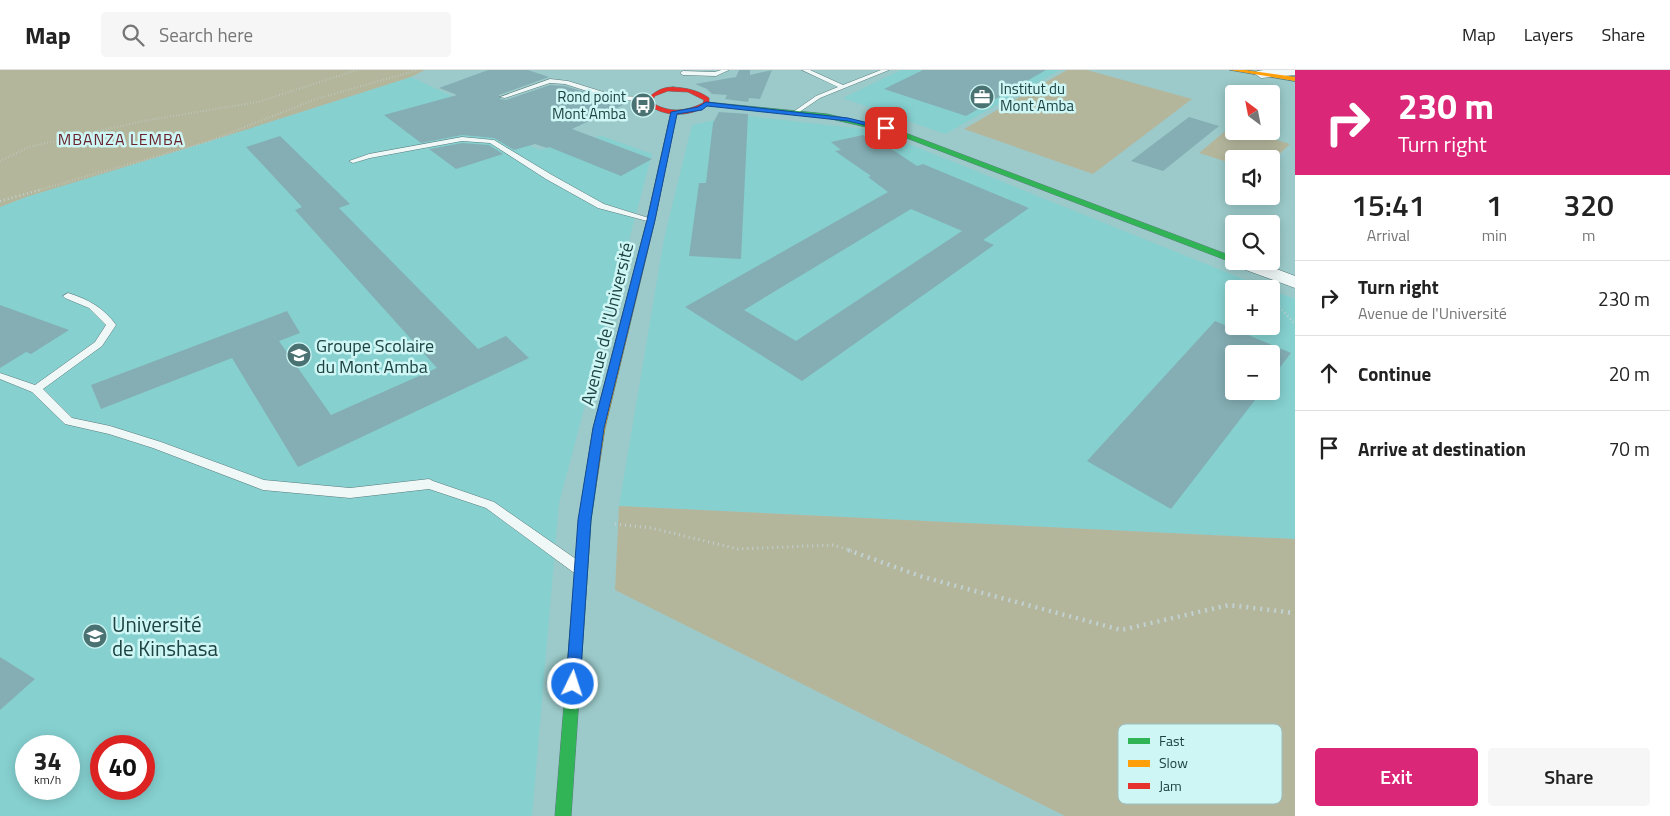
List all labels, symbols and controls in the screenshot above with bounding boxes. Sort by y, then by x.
search box [101,12,451,57]
text: Map [25,17,71,53]
text: Search here [159,20,253,49]
icon: search [119,21,147,49]
text: Map [1462,21,1496,48]
text: Layers [1524,21,1573,48]
text: Share [1601,21,1645,48]
place label: Institut du Mont Amba [1000,77,1074,117]
text: 230 m [1398,79,1494,133]
office icon: Institut du Mont Amba [969,84,995,110]
place label: Rond point Mont Amba [552,85,627,125]
north arrow [1225,85,1280,140]
map controls [1225,85,1280,400]
icon: right [1315,90,1380,155]
bus stop icon: Rond point Mont Amba [630,92,656,118]
pin [865,107,907,149]
icon: arrive [872,114,900,142]
district label: MBANZA LEMBA [58,127,184,151]
text: Turn right [1398,127,1487,161]
button: sound [1225,150,1280,205]
text: 15:41 [1351,182,1426,228]
text: 1 [1486,182,1503,228]
text: 320 [1563,182,1614,228]
button: search [1225,215,1280,270]
text: Arrival [1367,223,1410,247]
text: min [1482,223,1507,247]
text: m [1582,223,1595,247]
street label: Avenue de l'Université [574,239,640,409]
text: Turn right [1358,272,1439,301]
button: + [1225,280,1280,335]
icon: right [1315,284,1343,312]
text: 230 m [1598,284,1650,313]
text: Avenue de l'Université [1358,301,1507,325]
place label: Groupe Scolaire du Mont Amba [316,332,434,380]
school or university icon: Groupe Scolaire du Mont Amba [286,342,312,368]
button: − [1225,345,1280,400]
icon: ahead [1315,359,1343,387]
text: Continue [1358,359,1431,388]
text: 20 m [1609,359,1650,388]
icon: arrive [1315,434,1343,462]
text: Arrive at destination [1358,434,1526,463]
text: 70 m [1609,434,1650,463]
place label: Université de Kinshasa [112,608,218,664]
school or university icon: Université de Kinshasa [82,623,108,649]
position arrow [546,657,598,709]
legend [1118,724,1282,804]
text: Fast [1159,730,1184,751]
speed limit sign: 40 [90,735,155,800]
text: 34 [33,742,62,780]
button: Exit [1315,748,1478,806]
button: Share [1488,748,1650,806]
text: Slow [1159,752,1188,773]
text: km/h [34,770,61,789]
text: Jam [1159,775,1182,796]

